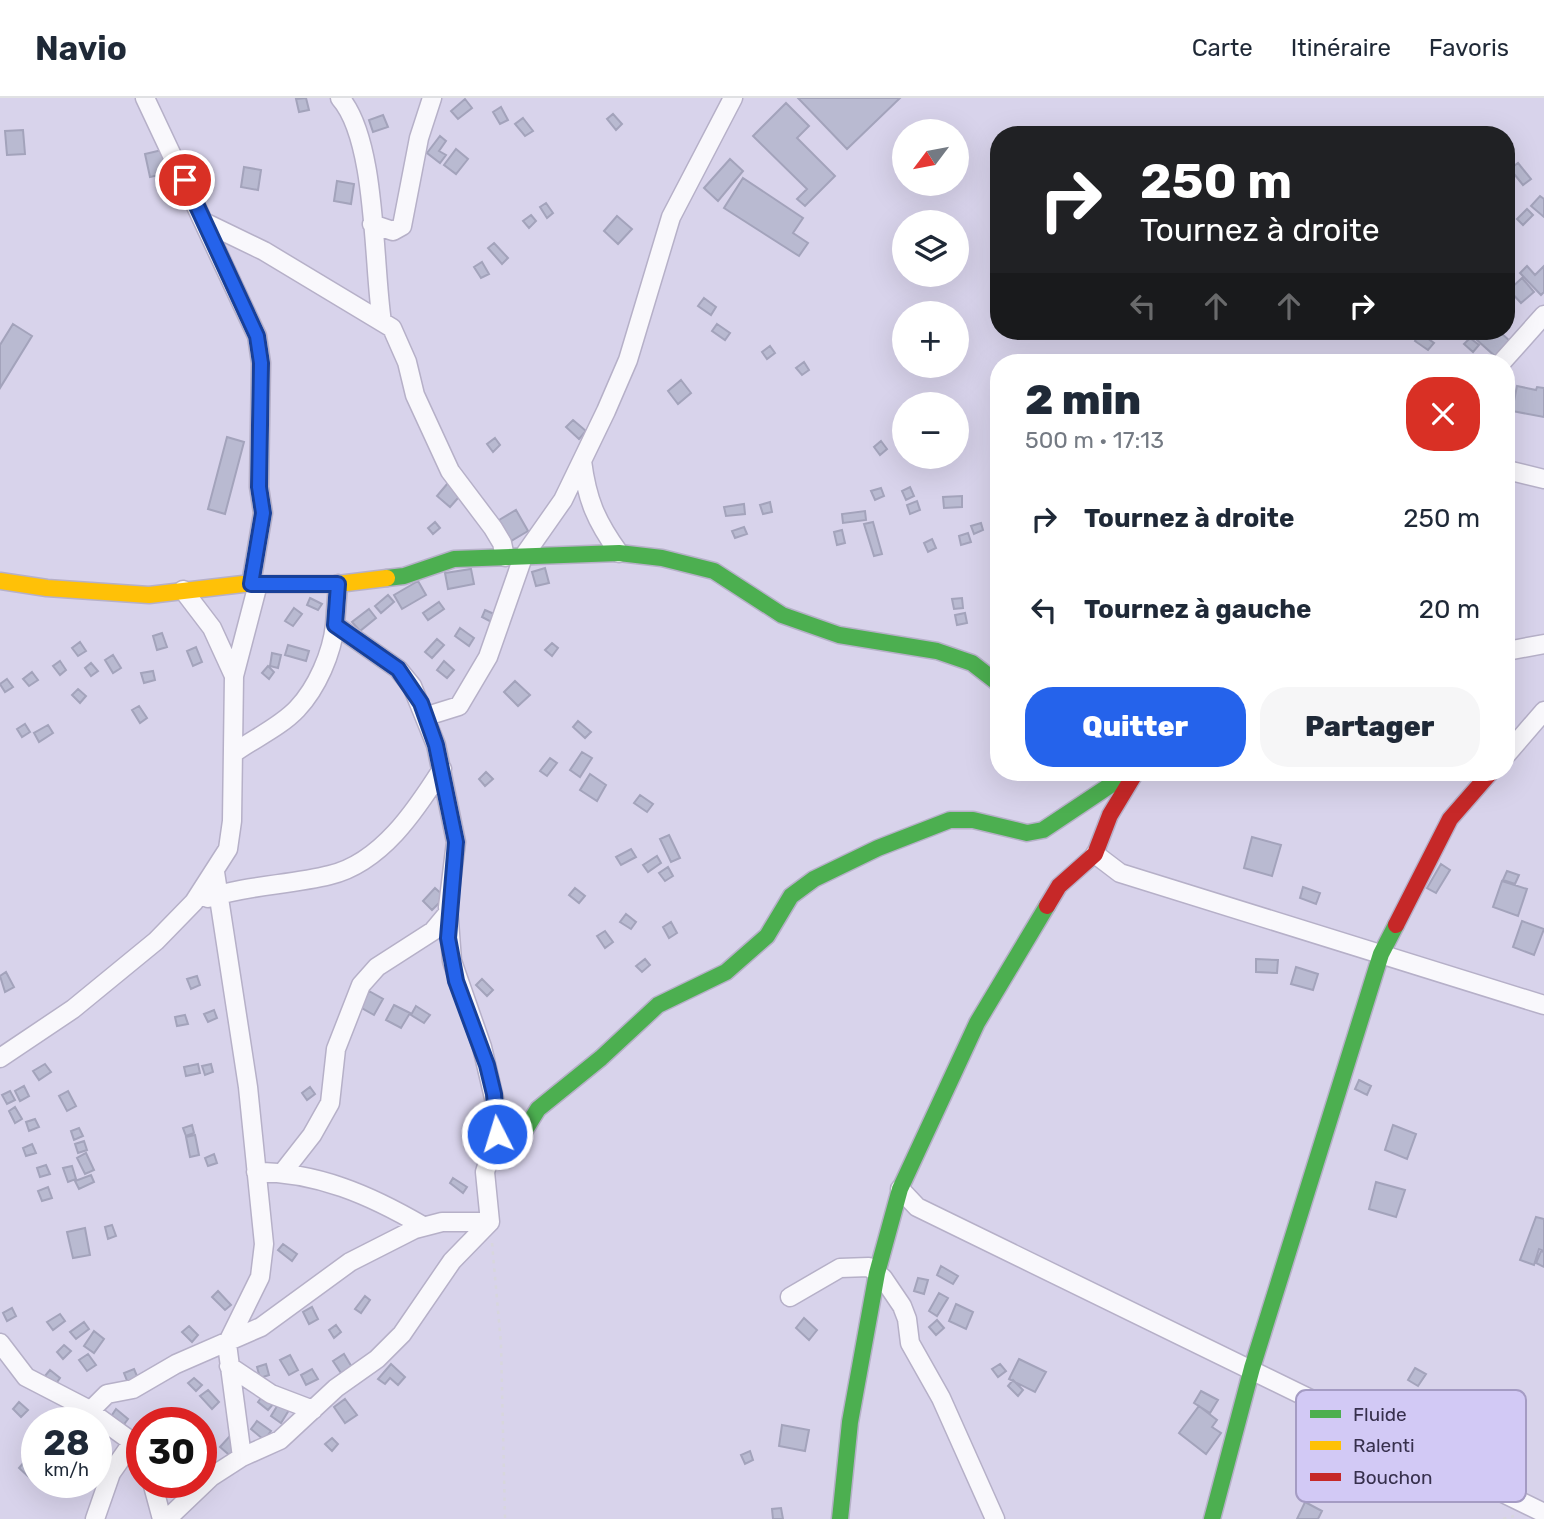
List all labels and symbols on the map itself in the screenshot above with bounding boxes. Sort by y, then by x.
north arrow [892,119,970,196]
pin [155,150,215,210]
position arrow [460,1097,534,1171]
legend [1296,1390,1526,1502]
text: Fluide [1353,1403,1407,1426]
speed limit sign: 30 [126,1407,217,1498]
text: Ralenti [1353,1434,1415,1457]
text: Bouchon [1353,1466,1433,1489]

